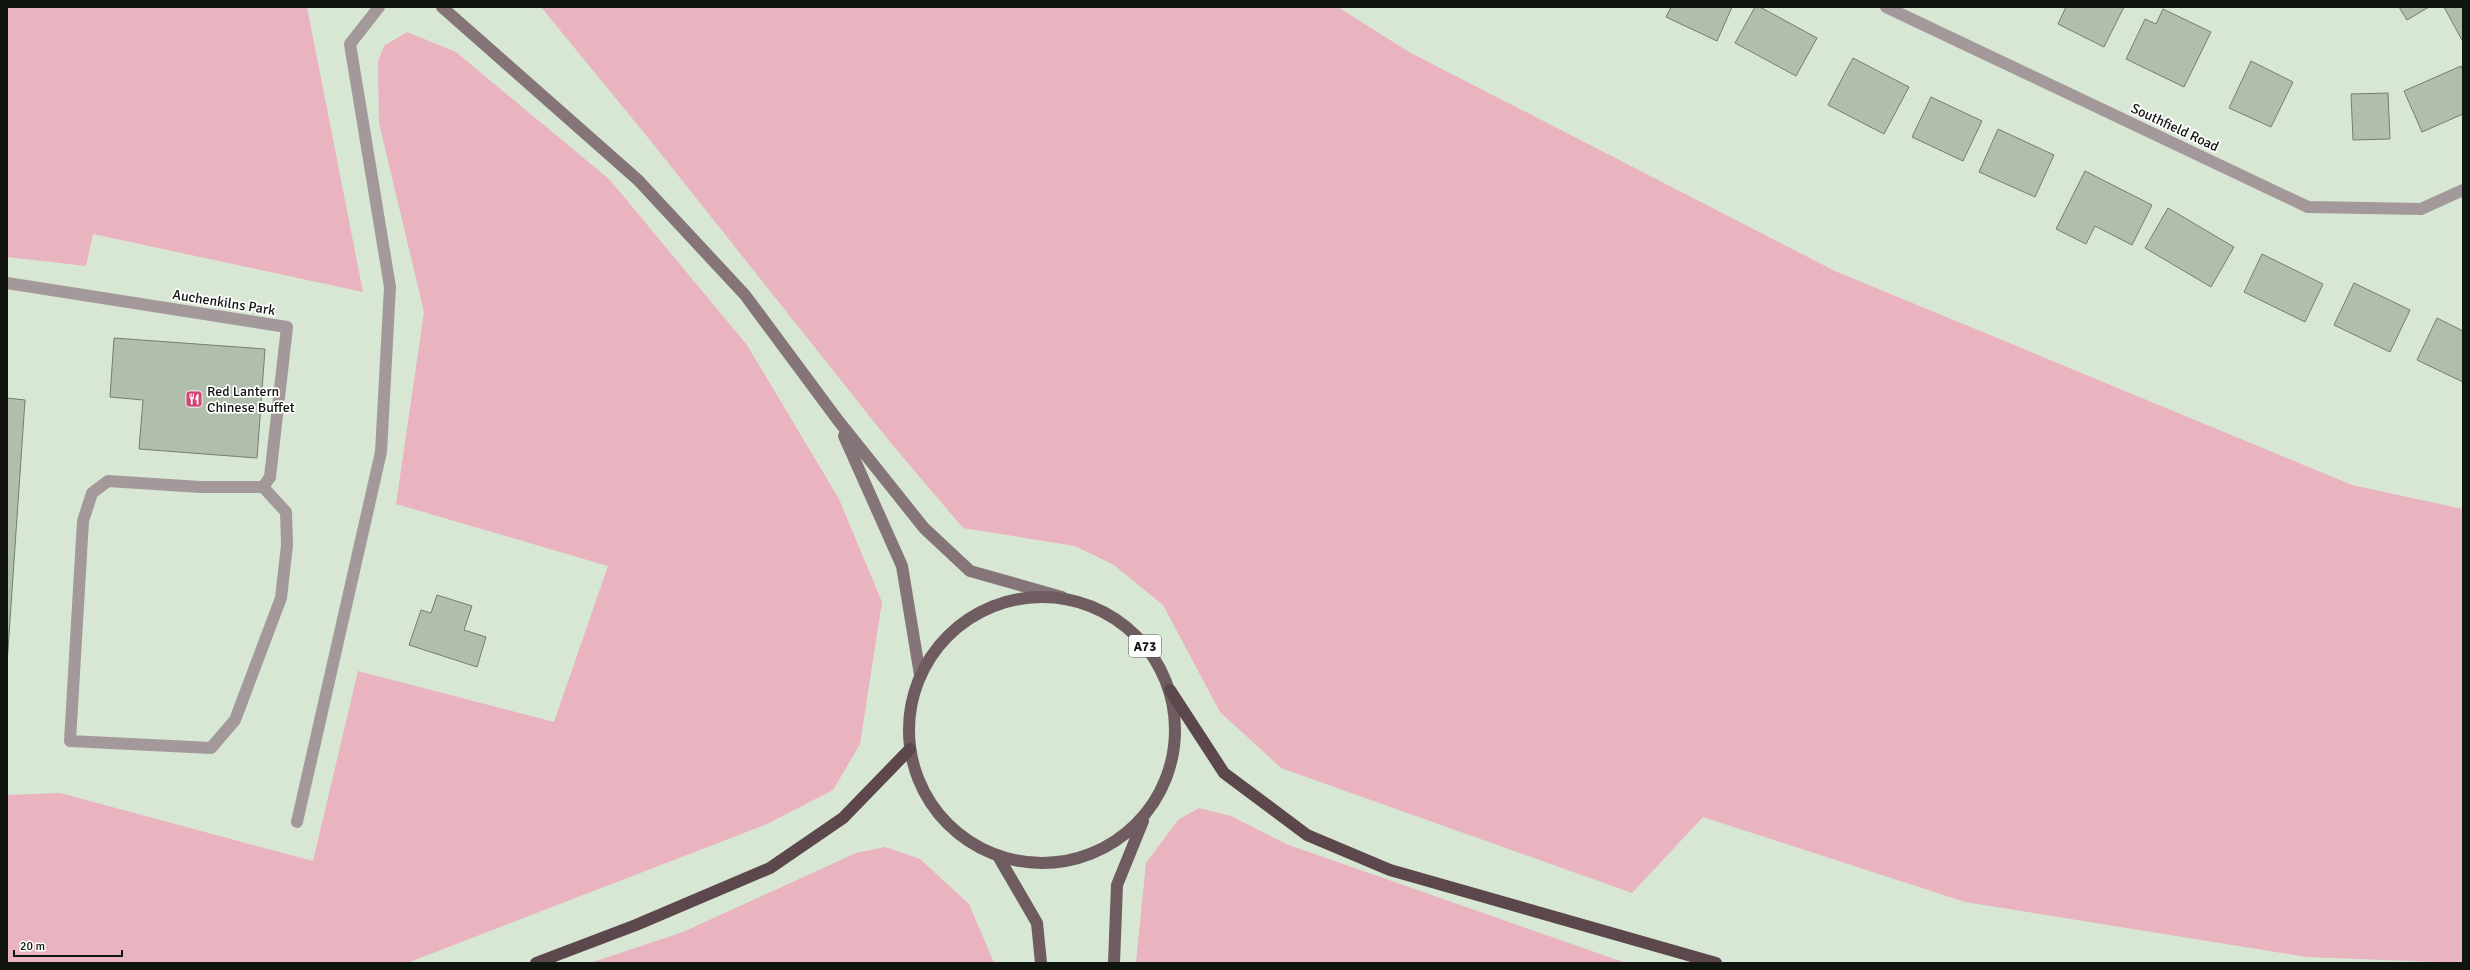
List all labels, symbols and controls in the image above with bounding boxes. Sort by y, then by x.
street label: Southfield Road [2128,100,2221,155]
street label: Auchenkilns Park [171,286,276,319]
place label: Red Lantern Chinese Buffet [207,383,295,416]
restaurant icon: Red Lantern Chinese Buffet [184,389,204,409]
road number: A73 [1129,635,1161,657]
scale bar [14,932,122,958]
text: 20 m [20,939,45,954]

